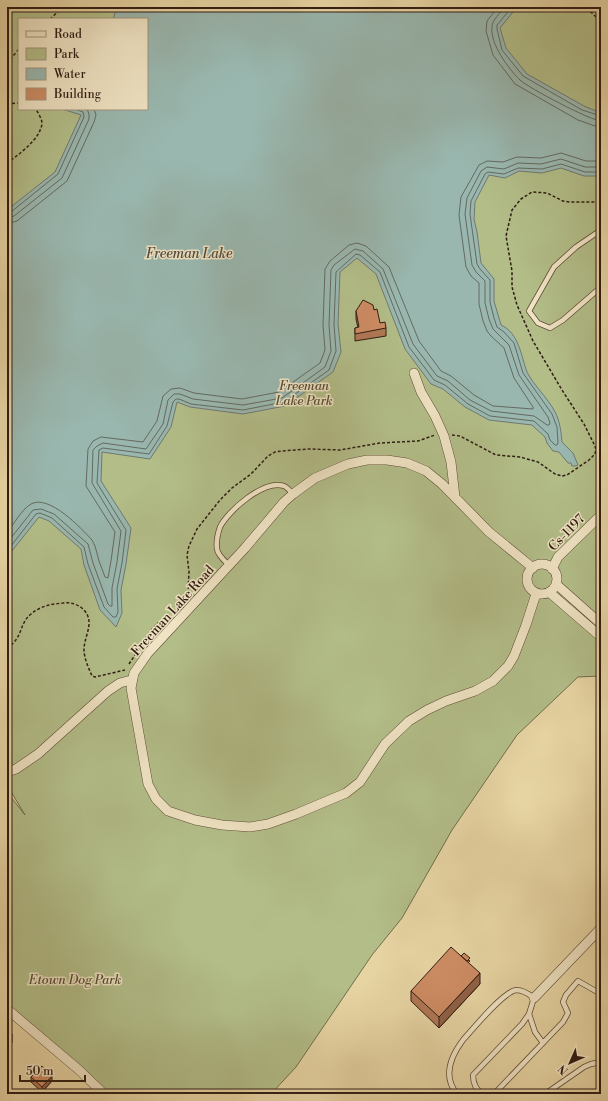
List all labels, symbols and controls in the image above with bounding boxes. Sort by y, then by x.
legend [18,18,148,110]
text: Road [54,27,82,42]
text: Park [54,47,80,62]
text: Water [53,67,86,82]
text: Building [53,87,102,102]
water label: Freeman Lake [146,245,233,263]
park label: Freeman Lake Park [274,378,333,409]
street label: Cs-1197 [545,511,589,555]
street label: Freeman Lake Road [128,562,218,659]
park label: Etown Dog Park [28,972,121,988]
north arrow [550,1043,590,1083]
scale bar [20,1057,85,1083]
text: N [555,1061,572,1077]
text: 50 m [26,1064,54,1079]

